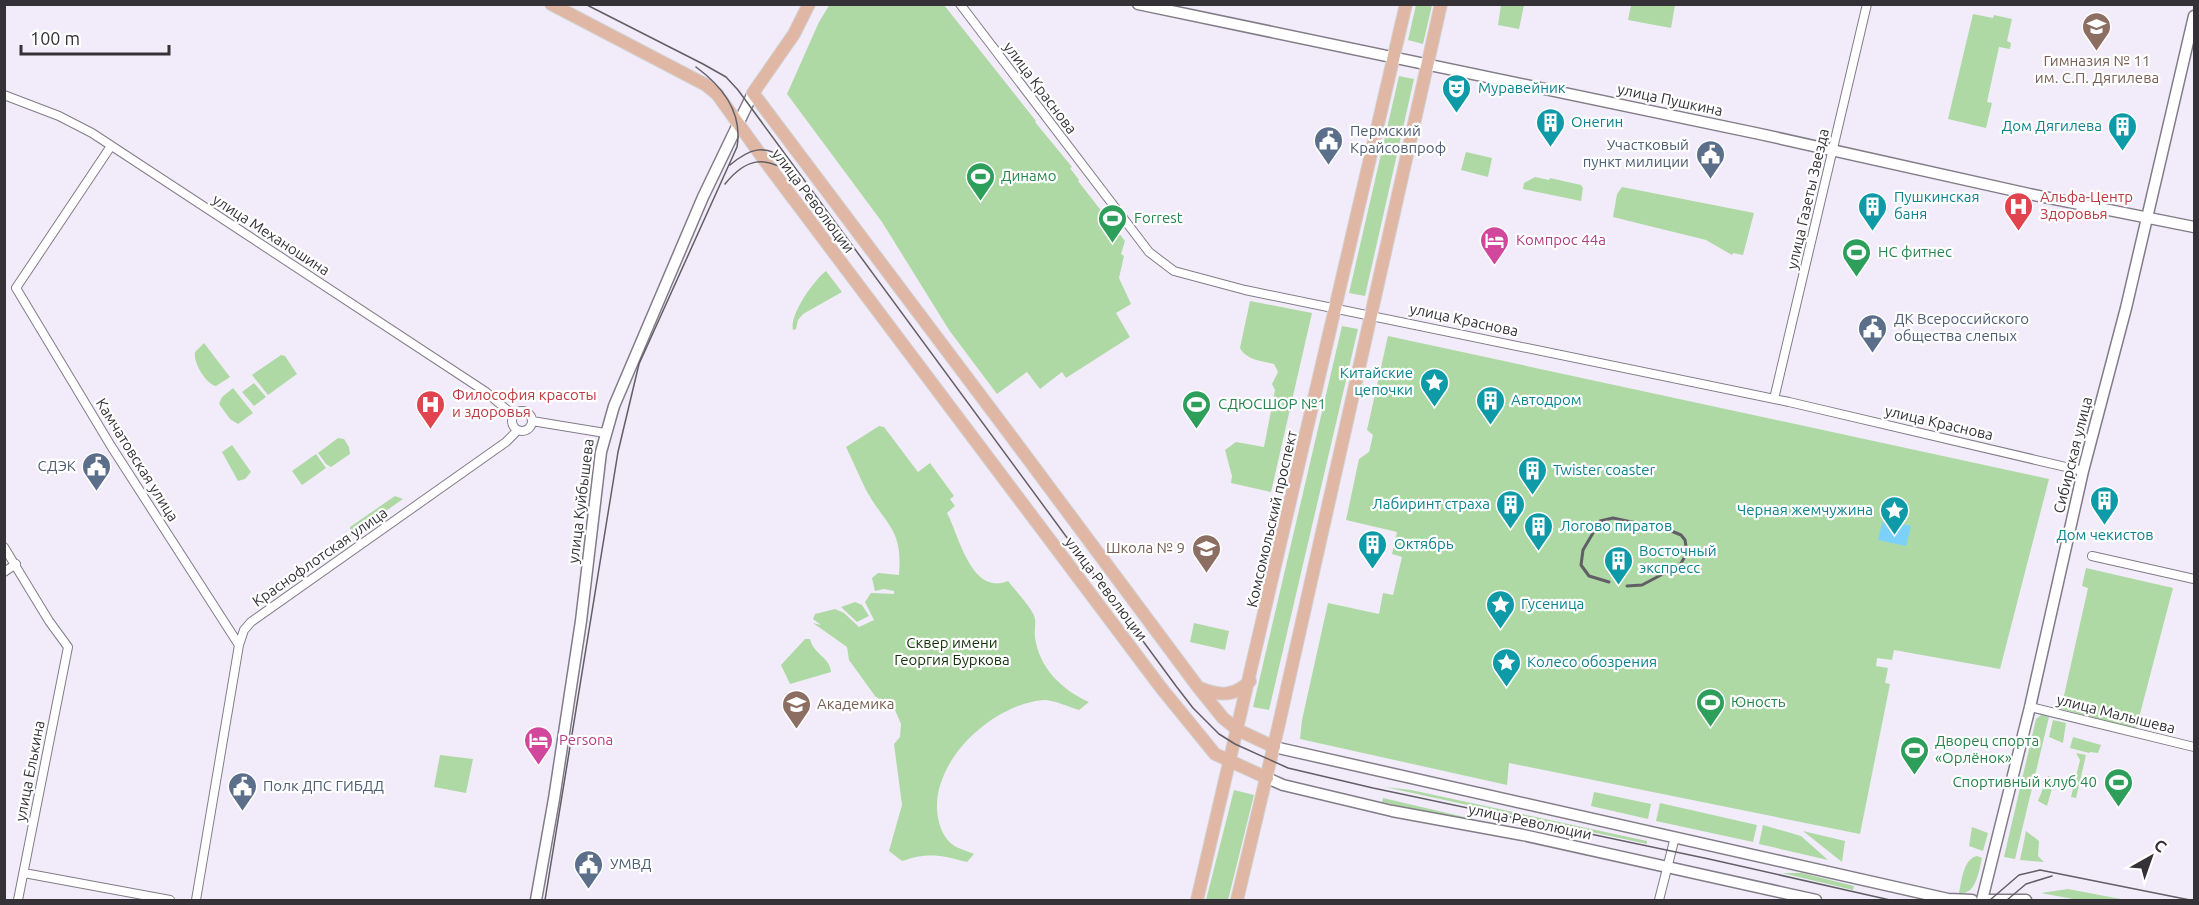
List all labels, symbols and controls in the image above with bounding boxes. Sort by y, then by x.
school or university icon: Гимназия № 11 им. С.П. Дягилева [2081,10,2113,52]
scale bar [21,18,170,56]
text: 100 m [30,28,80,48]
street label: улица Краснова [1000,38,1080,137]
place label: Гимназия № 11 им. С.П. Дягилева [2035,52,2159,86]
theatre icon: Муравейник [1441,72,1473,114]
place label: Муравейник [1478,79,1566,96]
street label: улица Пушкина [1616,80,1724,119]
building icon: Онегин [1534,106,1566,148]
building icon: Дом Дягилева [2107,110,2139,152]
place label: Онегин [1571,113,1623,130]
place label: Дом Дягилева [2002,117,2102,134]
place label: Пермский Крайсовпроф [1350,122,1446,156]
public building icon: Пермский Крайсовпроф [1313,124,1345,166]
street label: улица Газеты Звезда [1783,127,1832,271]
place label: Участковый пункт милиции [1583,136,1689,170]
public building icon: Участковый пункт милиции [1694,138,1726,180]
street label: улица Революции [769,145,858,256]
sports icon: Динамо [964,160,996,202]
place label: Динамо [1001,167,1057,184]
place label: Пушкинская баня [1894,188,1980,222]
place label: Альфа-Центр Здоровья [2040,188,2133,222]
street label: улица Механошина [210,190,333,279]
building icon: Пушкинская баня [1857,190,1889,232]
hospital icon: Альфа-Центр Здоровья [2003,190,2035,232]
sports icon: Forrest [1097,202,1129,244]
place label: Forrest [1134,209,1183,226]
hotel icon: Компрос 44а [1479,224,1511,266]
place label: Компрос 44а [1516,231,1606,248]
sports icon: НС фитнес [1841,236,1873,278]
place label: НС фитнес [1878,243,1952,260]
street label: улица Краснова [1408,300,1520,339]
place label: ДК Всероссийского общества слепых [1894,310,2029,344]
public building icon: ДК Всероссийского общества слепых [1857,312,1889,354]
place label: Китайские цепочки [1340,364,1413,398]
place icon: Китайские цепочки [1418,366,1450,408]
building icon: Автодром [1474,384,1506,426]
place label: Философия красоты и здоровья [452,386,597,420]
hospital icon: Философия красоты и здоровья [415,388,447,430]
sports icon: СДЮСШОР №1 [1181,388,1213,430]
place label: Автодром [1511,391,1582,408]
street label: Камчатовская улица [93,395,182,524]
place label: СДЮСШОР №1 [1218,395,1326,412]
street label: Сибирская улица [2050,395,2095,515]
street label: улица Краснова [1883,402,1995,443]
street label: Комсомольский проспект [1243,429,1300,609]
street label: улица Куйбышева [564,438,597,564]
public building icon: СДЭК [81,450,113,492]
building icon: Twister coaster [1516,454,1548,496]
place label: СДЭК [38,457,76,474]
place label: Twister coaster [1553,461,1655,478]
building icon: Дом чекистов [2089,484,2121,526]
building icon: Лабиринт cтраха [1495,488,1527,530]
place icon: Черная жемчужина [1878,494,1910,536]
place label: Лабиринт cтраха [1372,495,1490,512]
place label: Черная жемчужина [1737,501,1873,518]
street label: Краснофлотская улица [249,504,390,610]
building icon: Логово пиратов [1523,510,1555,552]
place label: Логово пиратов [1560,517,1672,534]
place label: Дом чекистов [2056,526,2154,543]
building icon: Октябрь [1357,528,1389,570]
school or university icon: Школа № 9 [1190,532,1222,574]
street label: улица Революции [1062,533,1151,644]
place label: Октябрь [1394,535,1454,552]
place label: Школа № 9 [1106,539,1185,556]
place label: Восточный экспресс [1639,542,1717,576]
building icon: Восточный экспресс [1602,544,1634,586]
place icon: Гусеница [1484,588,1516,630]
place label: Гусеница [1521,595,1584,612]
park label: Сквер имени Георгия Буркова [894,634,1010,668]
place icon: Колесо обозрения [1490,646,1522,688]
place label: Колесо обозрения [1527,653,1657,670]
sports icon: Юность [1694,686,1726,728]
school or university icon: Академика [780,688,812,730]
street label: улица Малышева [2055,691,2177,736]
place label: Юность [1731,693,1786,710]
place label: Академика [817,695,894,712]
street label: улица Елькина [11,719,48,823]
hotel icon: Persona [522,724,554,766]
place label: Persona [559,731,613,748]
place label: Дворец спорта «Орлёнок» [1935,732,2039,766]
sports icon: Дворец спорта «Орлёнок» [1898,734,1930,776]
sports icon: Спортивный клуб 40 [2102,766,2134,808]
public building icon: Полк ДПС ГИБДД [226,770,258,812]
place label: Спортивный клуб 40 [1952,773,2097,790]
place label: Полк ДПС ГИБДД [263,777,384,794]
street label: улица Революции [1467,800,1593,843]
north arrow [2121,827,2181,887]
text: С [2151,835,2170,856]
public building icon: УМВД [573,848,605,890]
place label: УМВД [610,855,651,872]

